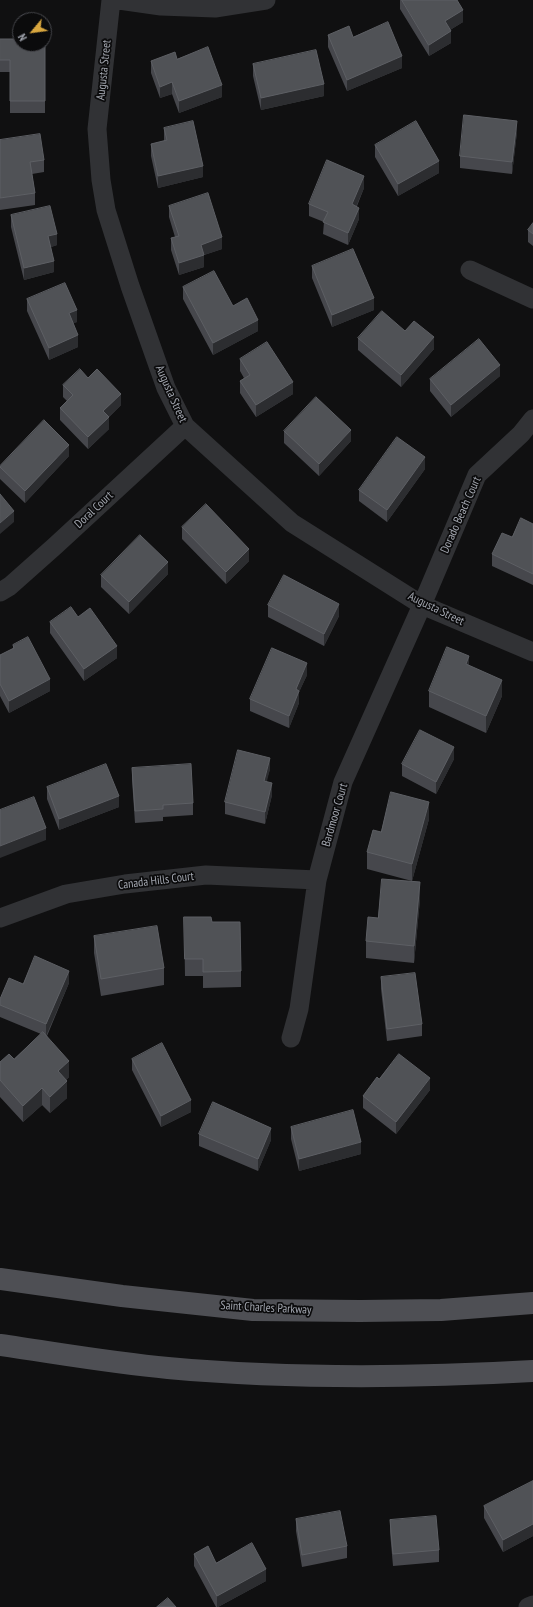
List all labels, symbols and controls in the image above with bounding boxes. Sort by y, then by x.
north arrow [12,12,52,52]
text: N [15,31,30,43]
street label: Augusta Street [94,39,114,101]
street label: Augusta Street [152,363,190,425]
street label: Dorado Beach Court [438,474,484,556]
street label: Doral Court [72,489,116,531]
street label: Augusta Street [406,589,466,629]
street label: Bardmoor Court [319,782,351,848]
street label: Canada Hills Court [117,869,195,893]
street label: Saint Charles Parkway [220,1298,312,1318]

